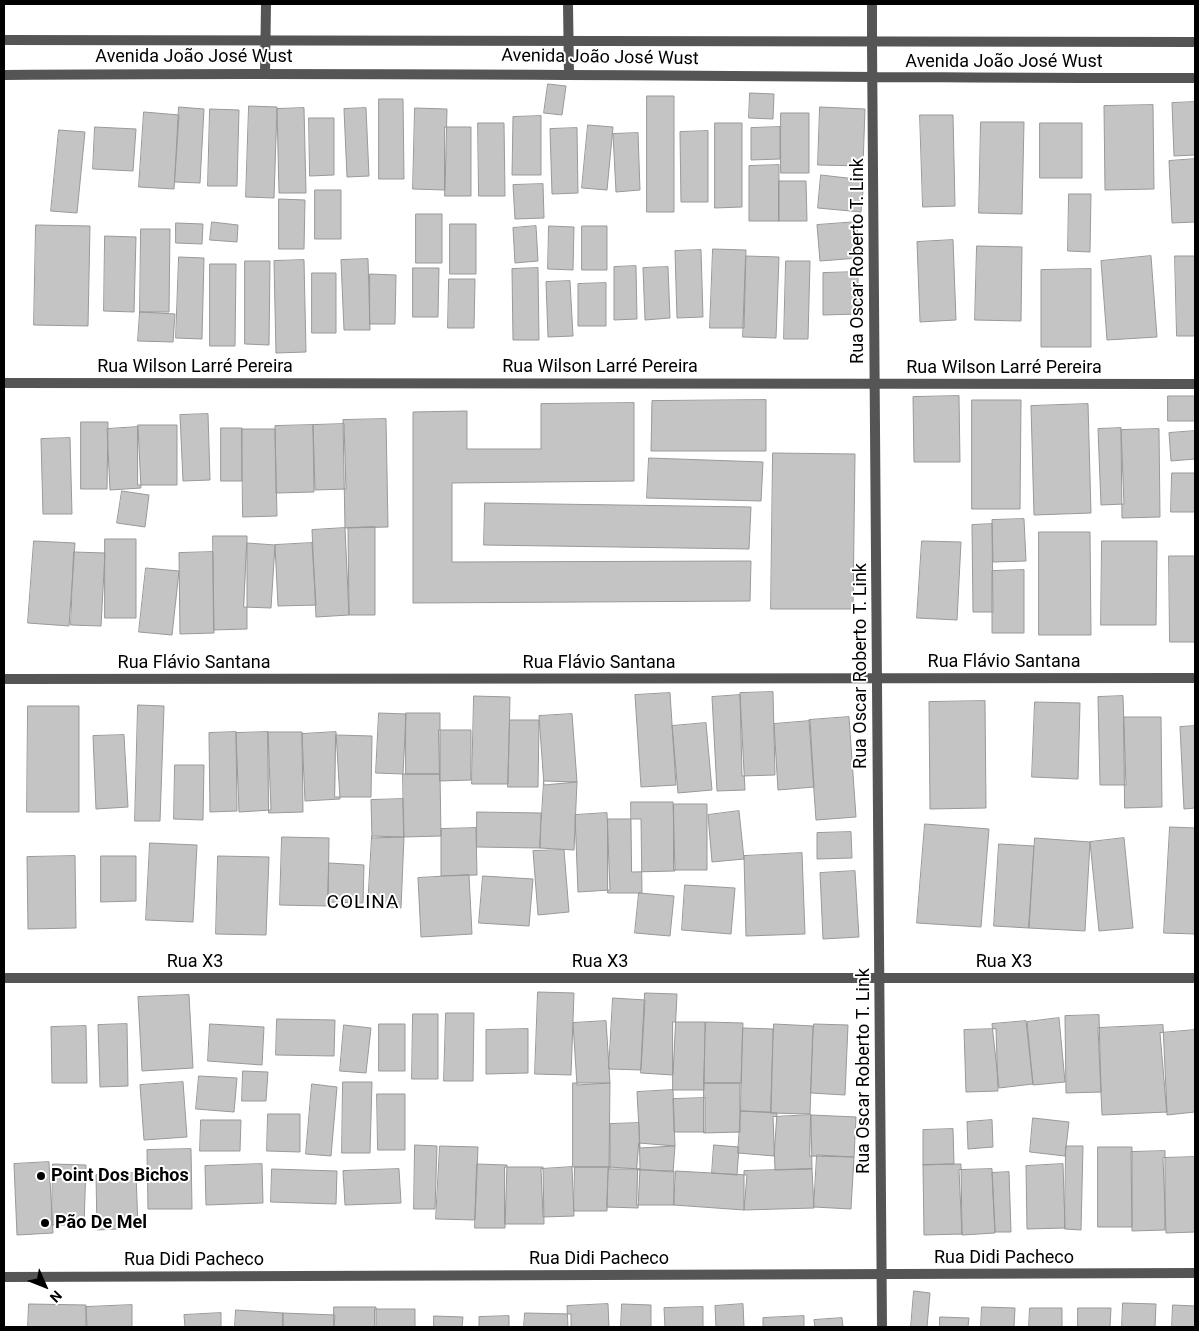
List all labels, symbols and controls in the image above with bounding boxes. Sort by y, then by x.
street label: Avenida João José Wust [501,45,699,71]
street label: Avenida João José Wust [95,46,293,68]
street label: Avenida João José Wust [905,51,1103,73]
street label: Rua Oscar Roberto T. Link [847,158,869,364]
street label: Rua Wilson Larré Pereira [97,356,293,378]
street label: Rua Wilson Larré Pereira [502,356,698,378]
street label: Rua Wilson Larré Pereira [906,357,1102,379]
street label: Rua Oscar Roberto T. Link [850,563,872,769]
street label: Rua Flávio Santana [928,651,1080,673]
street label: Rua Flávio Santana [118,652,270,674]
street label: Rua Flávio Santana [523,652,675,674]
district label: COLINA [326,892,400,914]
street label: Rua X3 [167,951,223,973]
street label: Rua X3 [572,951,628,973]
street label: Rua X3 [976,951,1032,973]
street label: Rua Oscar Roberto T. Link [853,968,875,1174]
place label: Point Dos Bichos [51,1165,189,1187]
marker: Point Dos Bichos [35,1170,47,1182]
place label: Pão De Mel [55,1212,147,1234]
marker: Pão De Mel [39,1217,51,1229]
street label: Rua Didi Pacheco [934,1247,1074,1269]
street label: Rua Didi Pacheco [529,1248,669,1270]
street label: Rua Didi Pacheco [124,1249,264,1271]
north arrow [20,1261,70,1311]
text: N [47,1287,65,1306]

